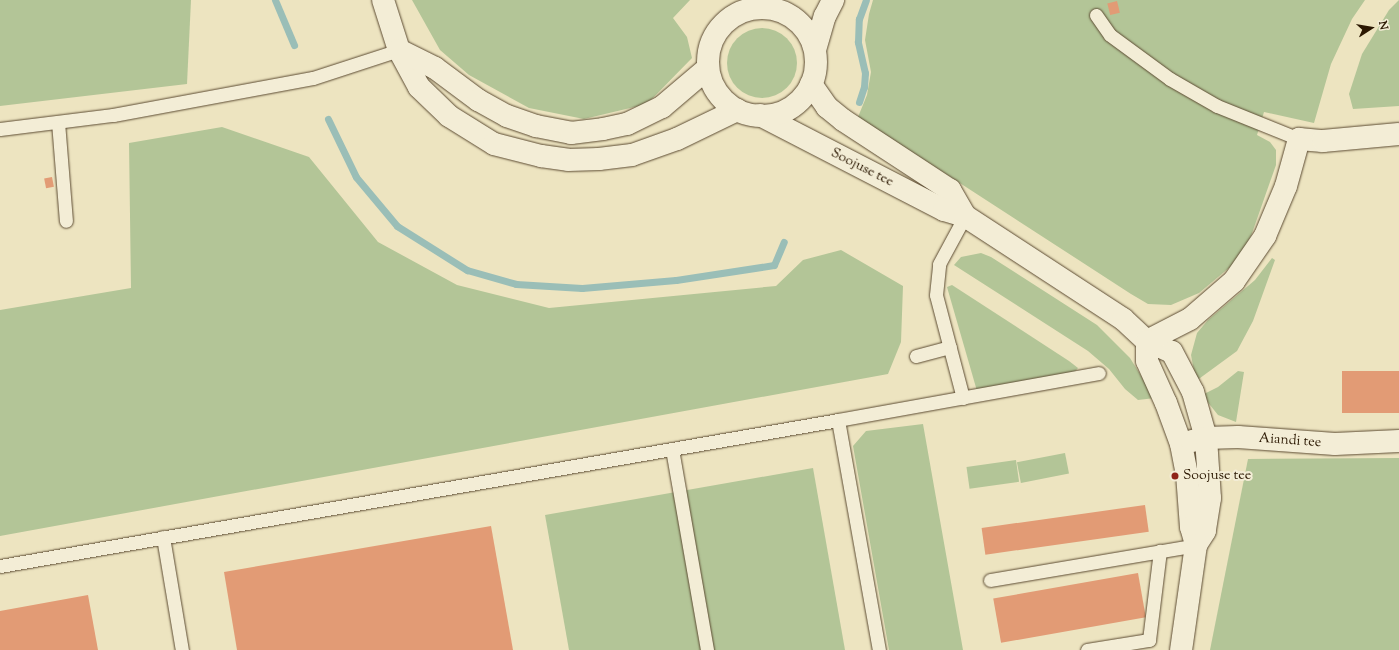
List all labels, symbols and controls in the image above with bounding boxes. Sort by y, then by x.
north arrow [1351,8,1391,48]
text: N [1374,20,1391,31]
street label: Soojuse tee [828,145,896,191]
street label: Aiandi tee [1258,430,1322,452]
place label: Soojuse tee [1183,468,1251,484]
marker: Soojuse tee [1170,471,1180,481]

